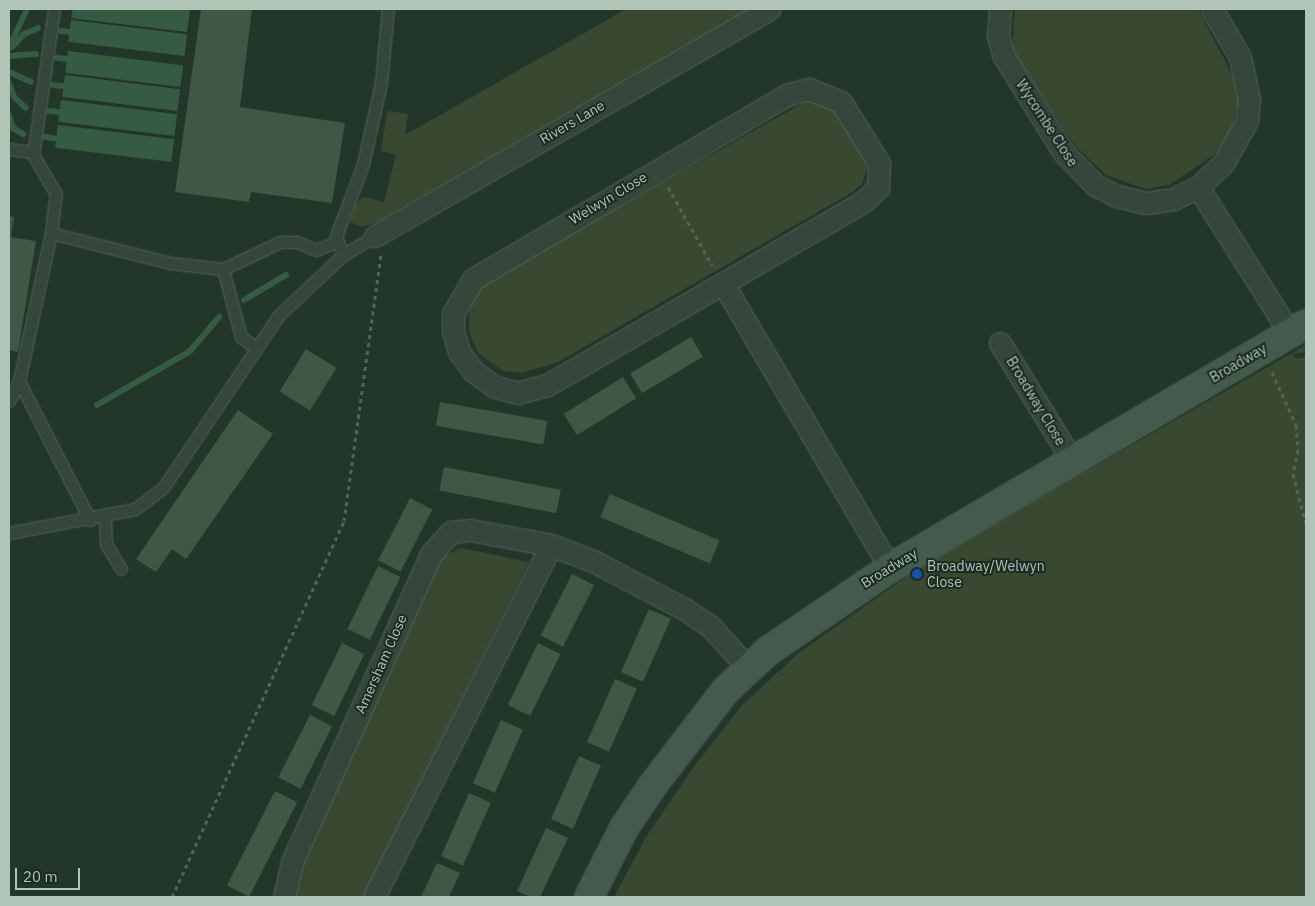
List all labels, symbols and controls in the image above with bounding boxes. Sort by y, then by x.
street label: Wycombe Close [1013,76,1081,170]
street label: Rivers Lane [536,97,608,147]
street label: Welwyn Close [566,168,650,228]
street label: Broadway [1207,340,1269,386]
street label: Broadway Close [1003,353,1069,449]
street label: Broadway [858,545,920,591]
place label: Broadway/Welwyn Close [927,558,1045,590]
marker: Broadway/Welwyn Close [911,568,923,580]
street label: Amersham Close [352,612,410,716]
scale bar [18,858,82,890]
text: 20 m [23,867,58,886]

